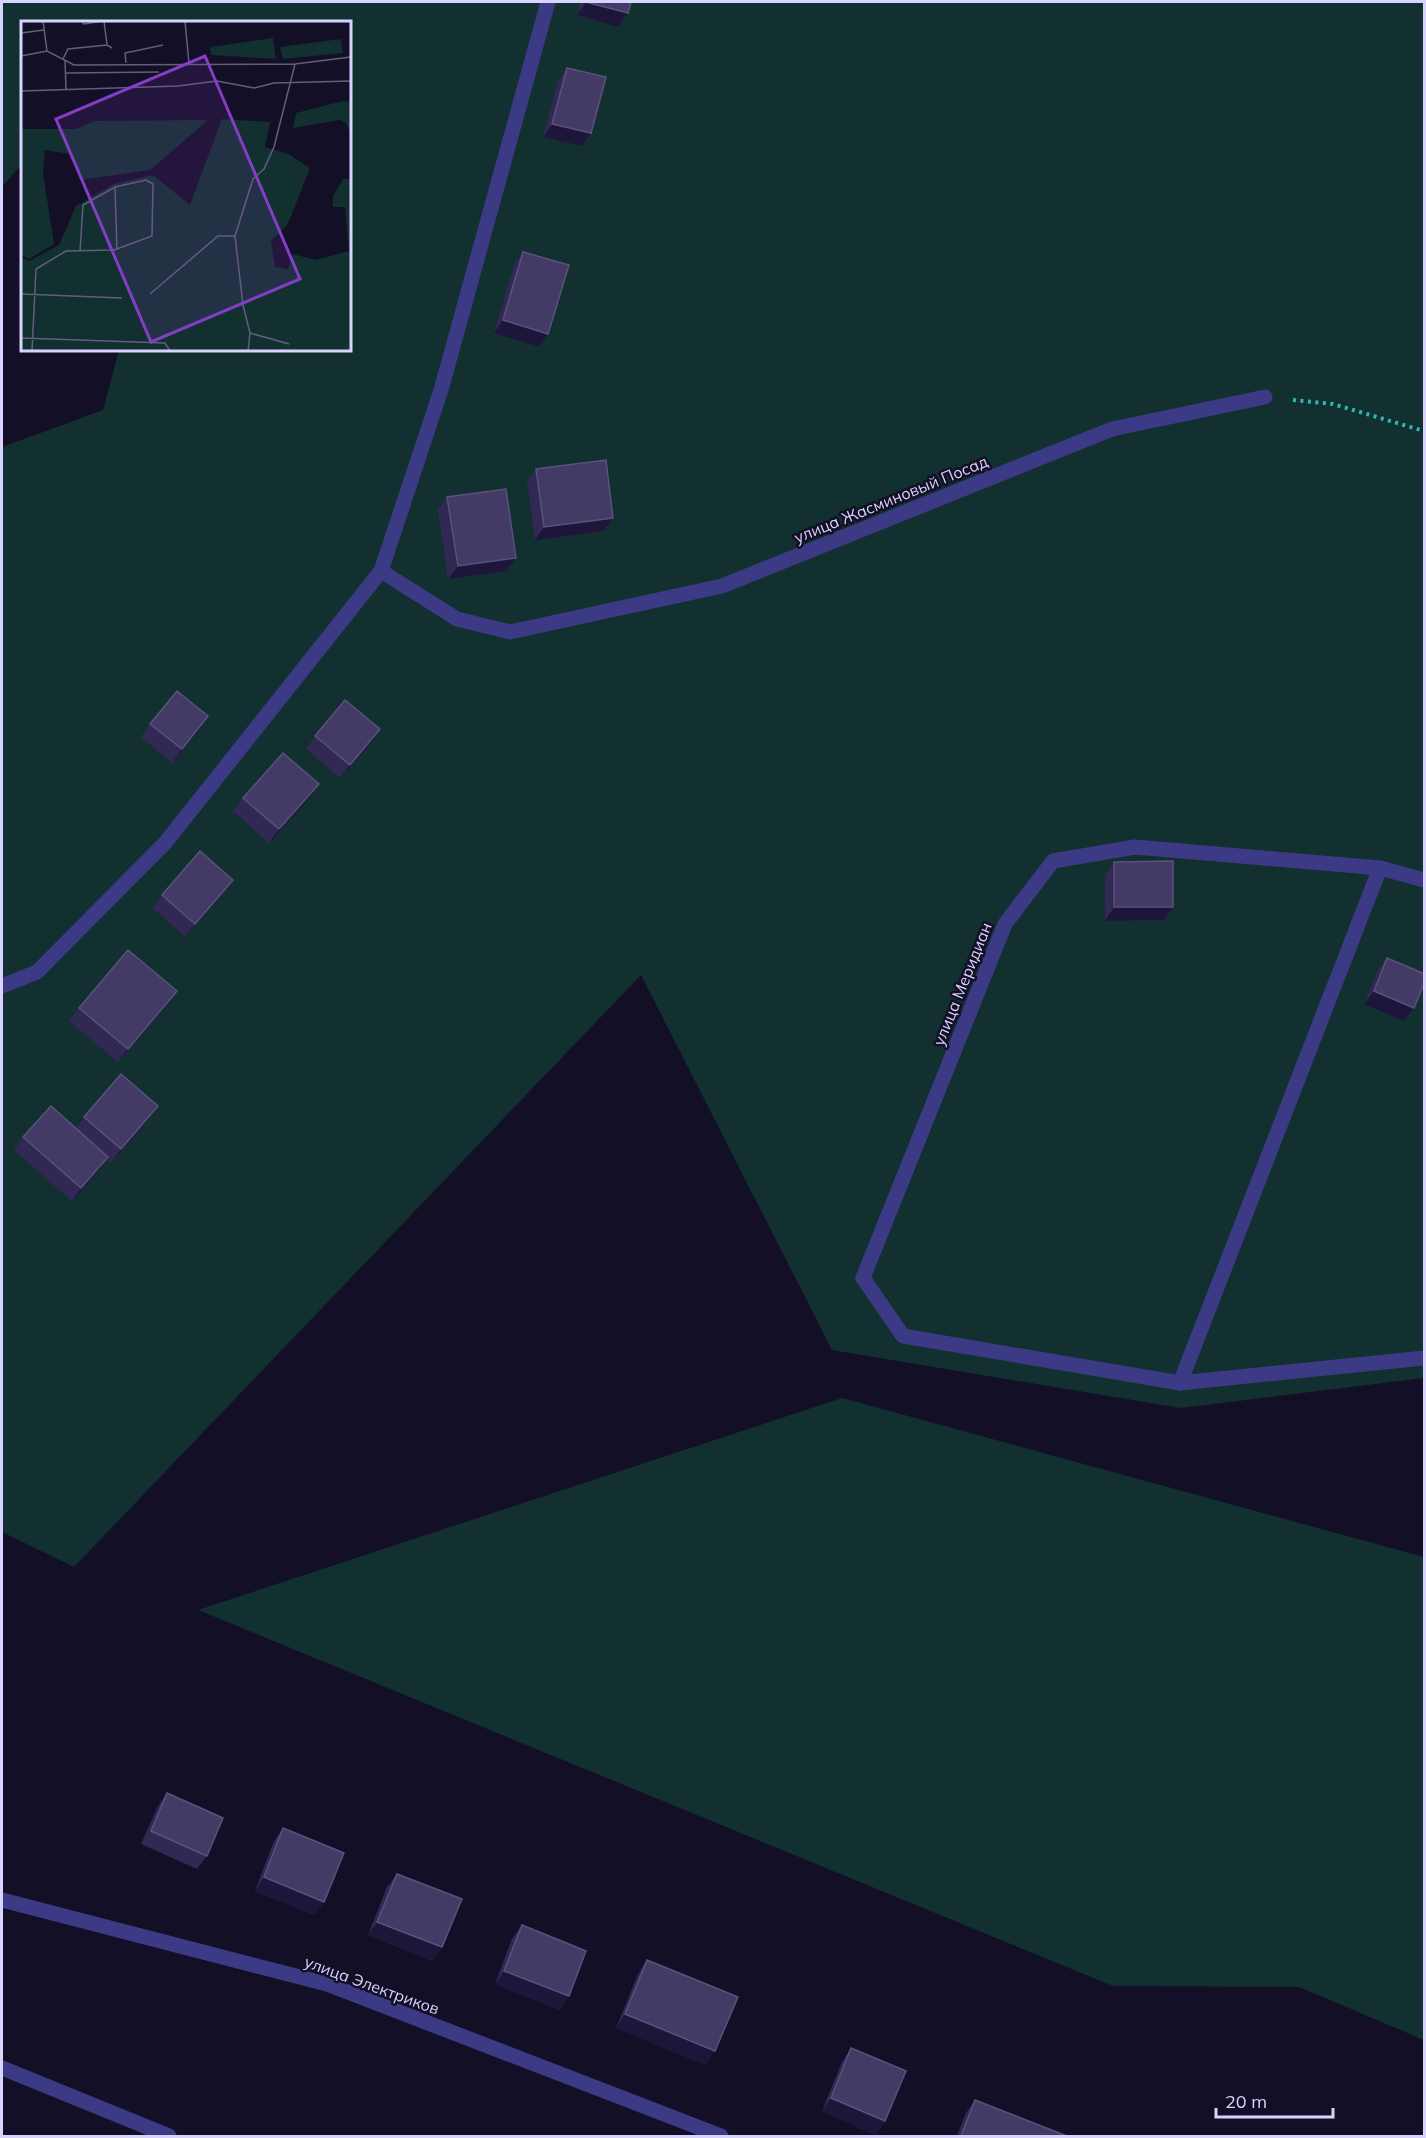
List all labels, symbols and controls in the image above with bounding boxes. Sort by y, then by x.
inset map [21,21,351,351]
street label: улица Жасминовый Посад [791,451,991,547]
street label: улица Меридиан [928,919,996,1049]
street label: улица Электриков [302,1951,442,2019]
scale bar [1216,2081,1333,2119]
text: 20 m [1225,2090,1267,2113]

